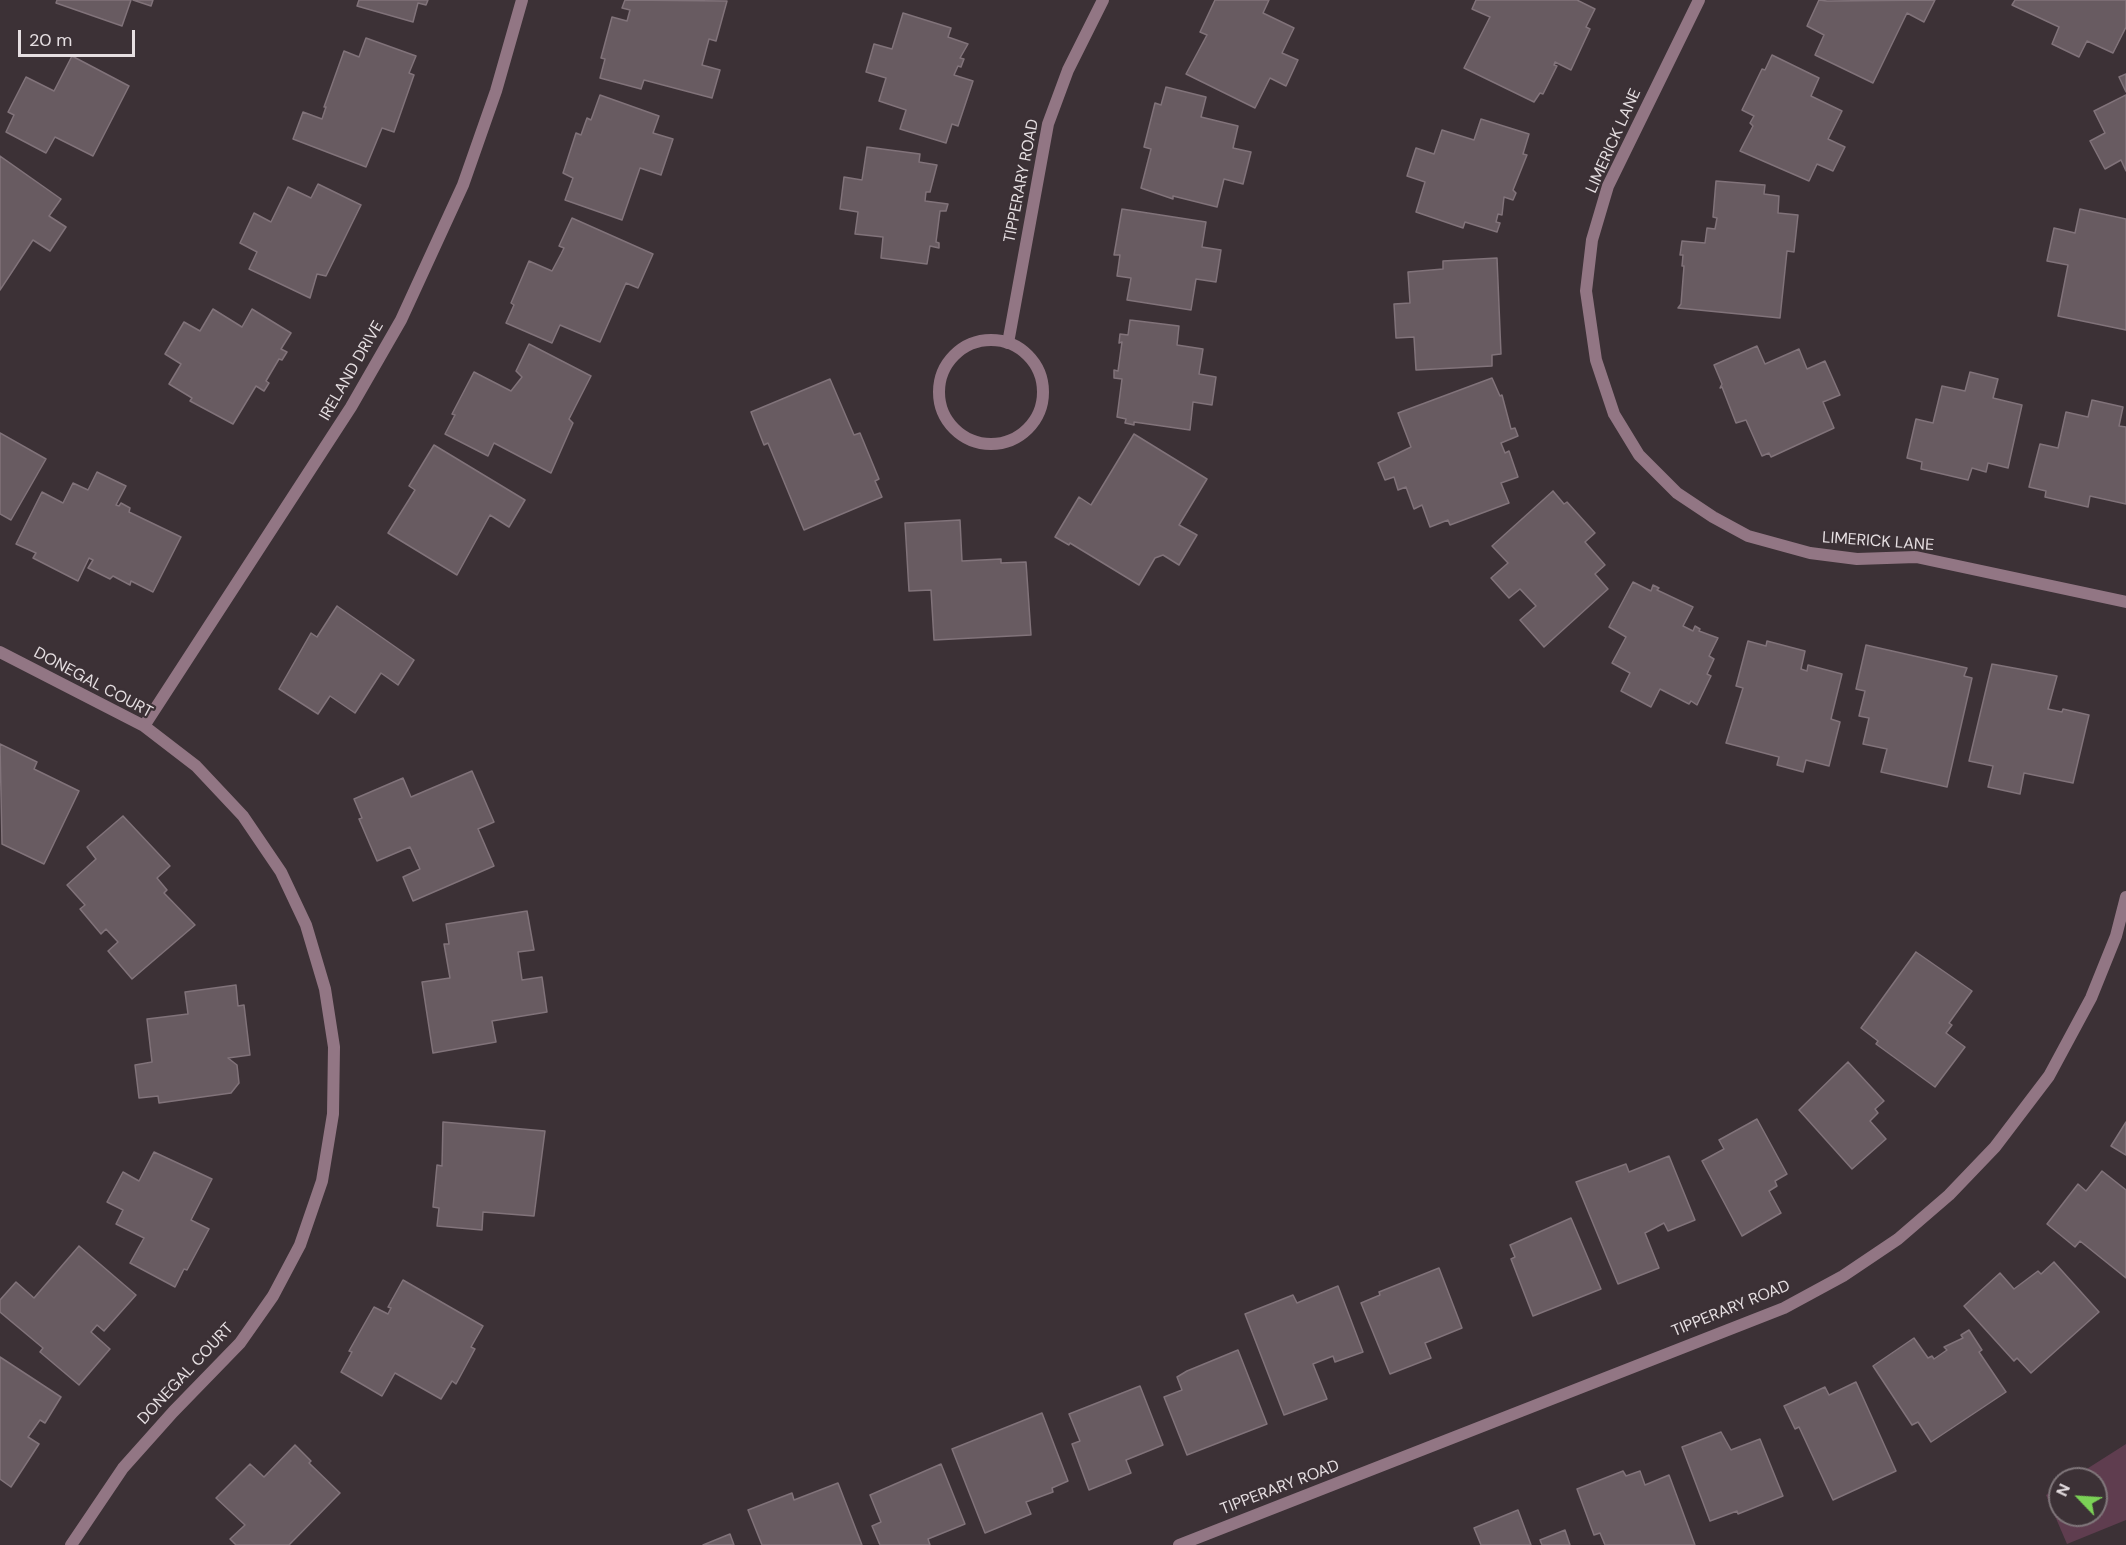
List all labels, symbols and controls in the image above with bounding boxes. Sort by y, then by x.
scale bar [21,18,138,56]
text: 20 m [29,28,72,52]
street label: LIMERICK LANE [1582,86,1646,196]
street label: TIPPERARY ROAD [1001,117,1043,245]
street label: IRELAND DRIVE [316,318,388,424]
street label: LIMERICK LANE [1821,529,1935,555]
street label: DONEGAL COURT [30,644,156,722]
street label: TIPPERARY ROAD [1669,1277,1793,1341]
street label: DONEGAL COURT [134,1319,238,1429]
street label: TIPPERARY ROAD [1218,1457,1342,1519]
north arrow [2048,1467,2108,1527]
text: N [2051,1480,2075,1500]

